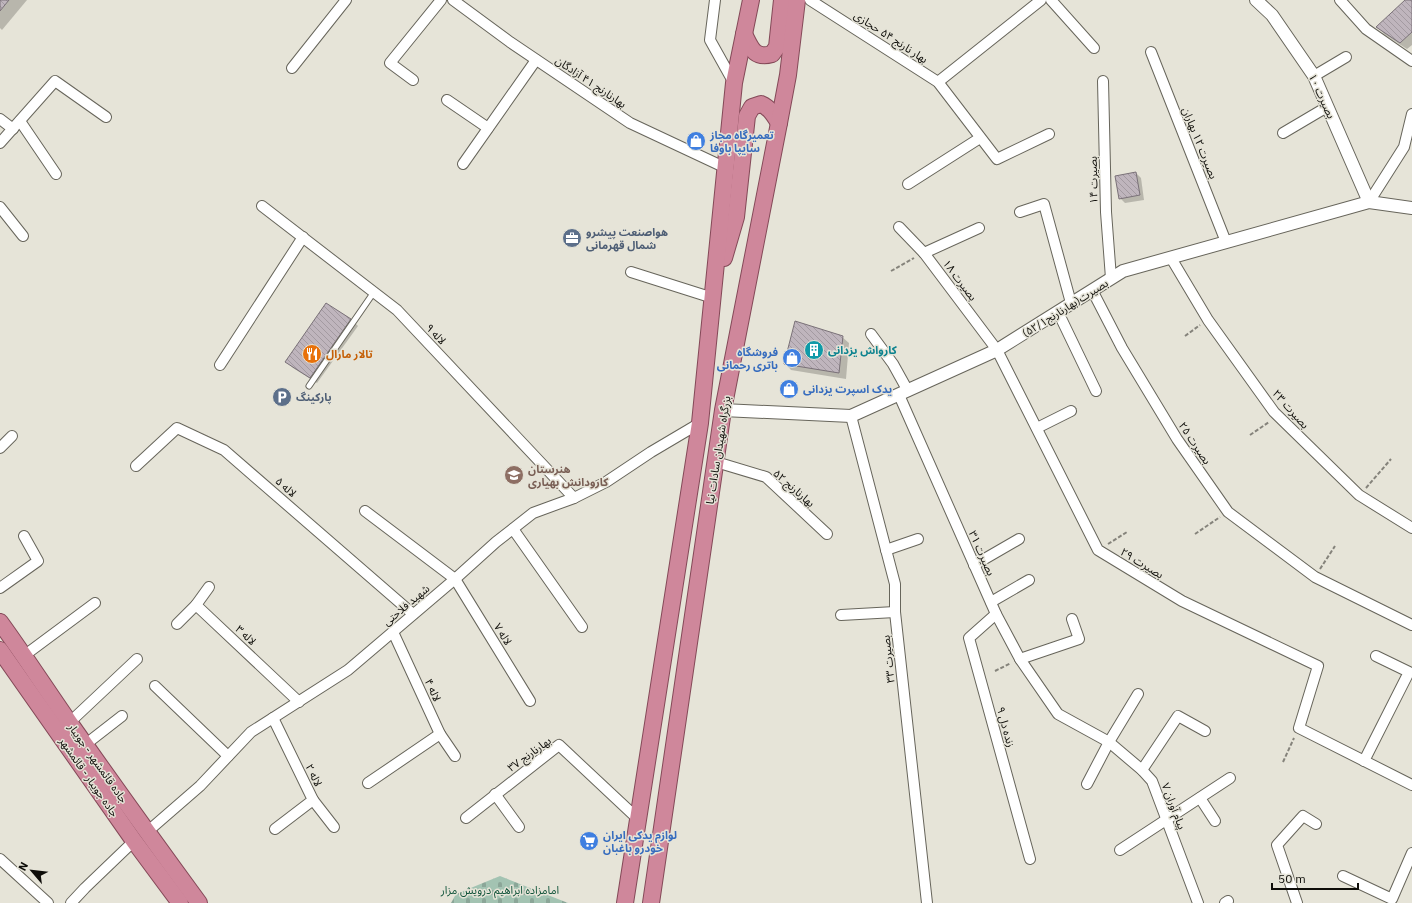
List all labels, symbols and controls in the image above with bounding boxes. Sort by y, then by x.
street label: بهار نارنج ۵۴ حجازی [851,8,931,67]
street label: بهارنارنج ۴۱ آزادگان [552,53,629,112]
street label: بصیرت ۱۰ [1305,71,1338,121]
street label: بصیرت ۱۲ بهاران [1179,105,1221,181]
place label: تعمیرگاه مجاز سایپا باوفا [709,128,774,156]
shop icon: تعمیرگاه مجاز سایپا باوفا [685,130,707,152]
street label: بصیرت ۱۴ [1086,156,1100,204]
place label: هواصنعت پیشرو شمال قهرمانی [586,225,668,252]
office icon: هواصنعت پیشرو شمال قهرمانی [561,227,583,249]
street label: بصیرت ۱۸ [940,257,980,303]
street label: بصیرت(بهارنارنج۵۲/۱) [1019,276,1111,341]
street label: لاله ۹ [423,321,449,347]
building icon: کارواش یزدانی [803,339,825,361]
restaurant icon: تالار مارال [301,343,323,365]
place label: کارواش یزدانی [828,343,898,357]
place label: فروشگاه باتری رحمانی [717,345,778,372]
place label: تالار مارال [326,347,373,361]
shop icon: فروشگاه باتری رحمانی [781,347,803,369]
shop icon: یدک اسپرت یزدانی [778,378,800,400]
place label: یدک اسپرت یزدانی [803,382,892,397]
parking icon: پارکینگ [271,386,293,408]
street label: بصیرت ۲۳ [1270,386,1312,432]
place label: پارکینگ [296,390,332,405]
street label: بزرگراه شهیدان سادات نیا [703,395,734,505]
street label: بصیرت ۲۵ [1176,419,1214,467]
place label: هنرستان کارودانش بهیاری [528,462,609,489]
school or university icon: هنرستان کارودانش بهیاری [503,464,525,486]
street label: بهارنارنج ۵۲ [770,466,818,511]
street label: لاله ۵ [273,474,299,500]
street label: بصیرت ۳۱ [966,528,998,578]
street label: بصیرت ۲۹ [1118,545,1166,581]
street label: شهید فلاحتی [380,581,433,629]
street label: لاله ۷ [491,620,515,648]
street label: لاله ۳ [233,622,259,648]
street label: بصیرت ۳۳ [879,634,898,684]
street label: لاله ۴ [422,676,444,704]
street label: زنده دل ۹ [994,705,1018,749]
street label: جاده قائمشهر - جویبار [65,720,131,806]
street label: بهارنارنج ۳۷ [504,733,554,775]
street label: جاده جویبار - قائمشهر [56,734,122,820]
street label: لاله ۲ [303,761,325,789]
street label: پیام آوران ۷ [1158,781,1189,832]
place label: لوازم یدکی ایران خودرو باغبان [603,828,677,855]
supermarket icon: لوازم یدکی ایران خودرو باغبان [578,830,600,852]
north arrow [12,851,52,891]
text: N [15,859,31,873]
scale bar [1272,865,1358,891]
text: 50 m [1278,871,1306,886]
park label: امامزاده ابراهیم درویش مزار [440,883,559,899]

